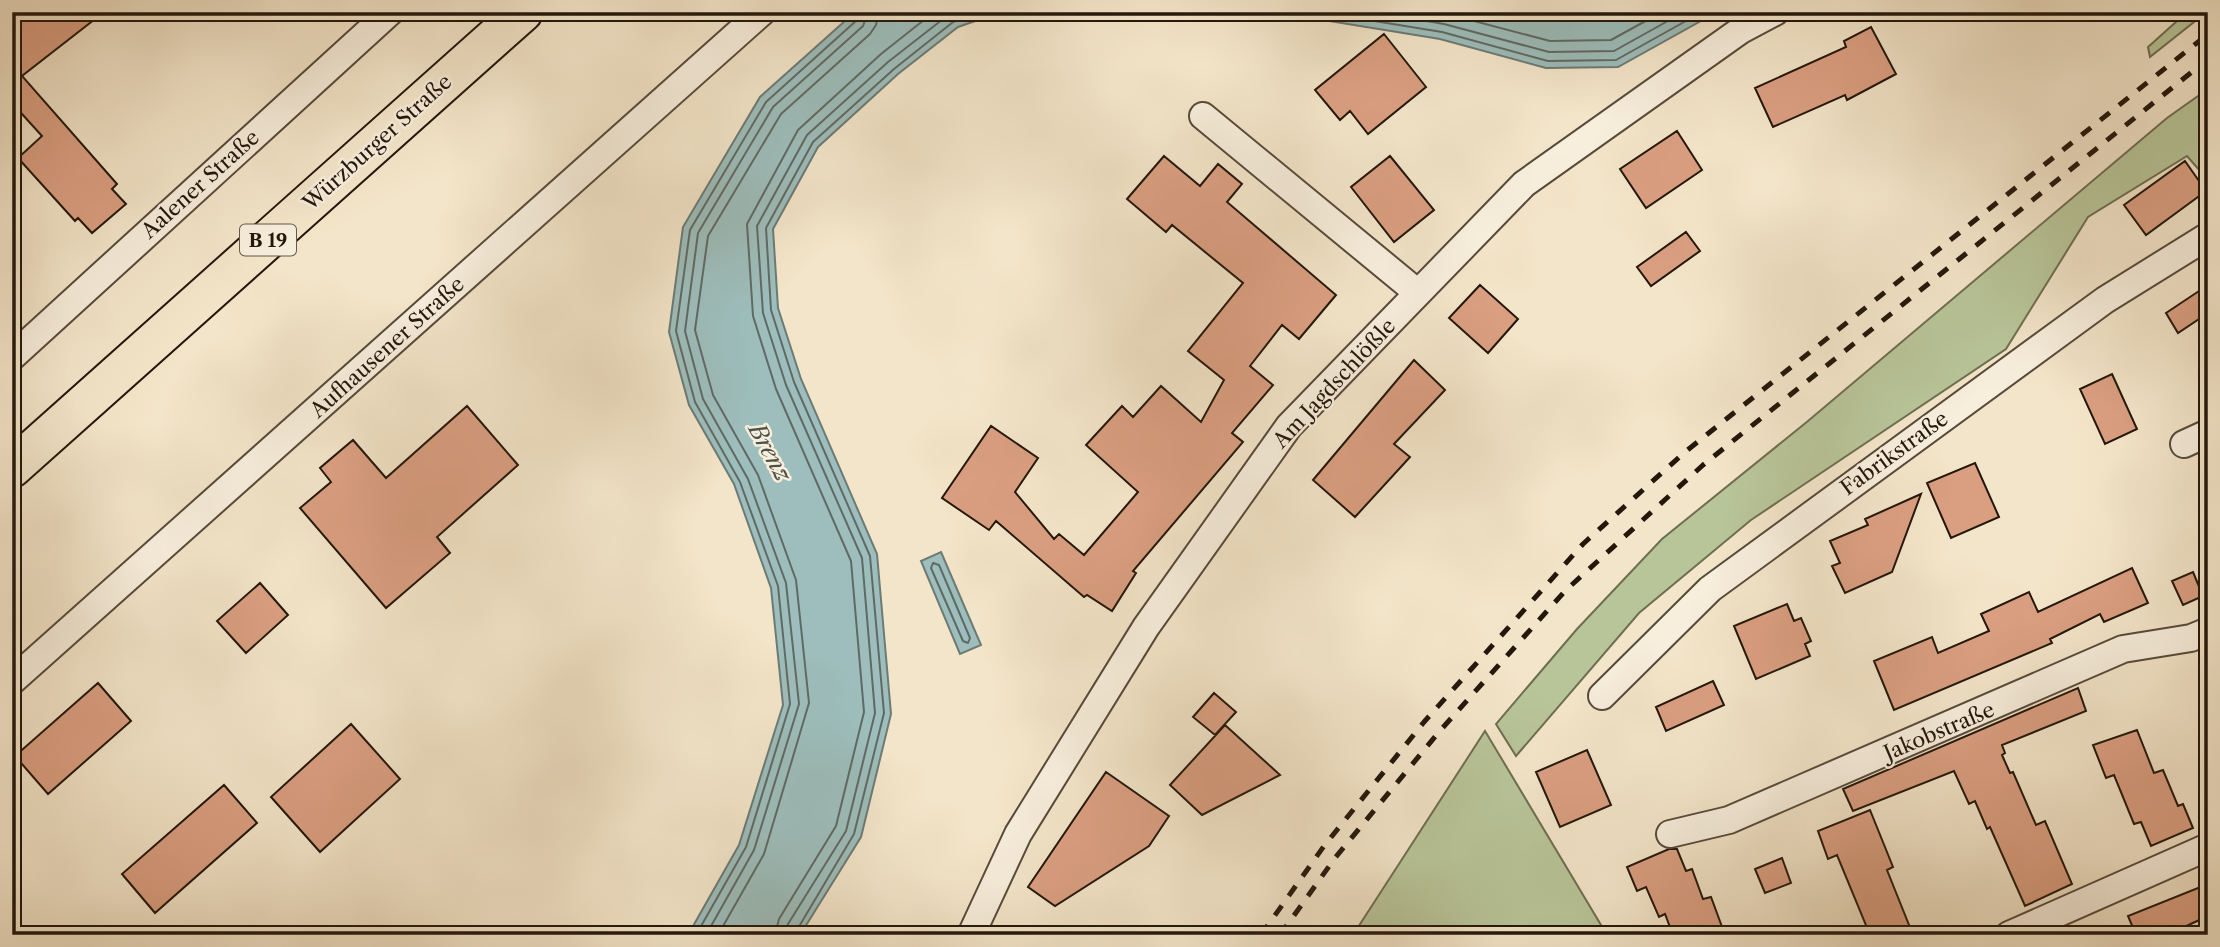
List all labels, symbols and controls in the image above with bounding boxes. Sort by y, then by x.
street label: Würzburger Straße [297,69,456,216]
street label: Aalener Straße [135,125,264,244]
road number: B 19 [240,224,296,256]
street label: Aufhausener Straße [304,271,469,423]
street label: Am Jagdschlößle [1267,313,1400,454]
street label: Fabrikstraße [1835,406,1953,500]
water label: Brenz [742,416,798,488]
street label: Jakobstraße [1877,696,1998,767]

